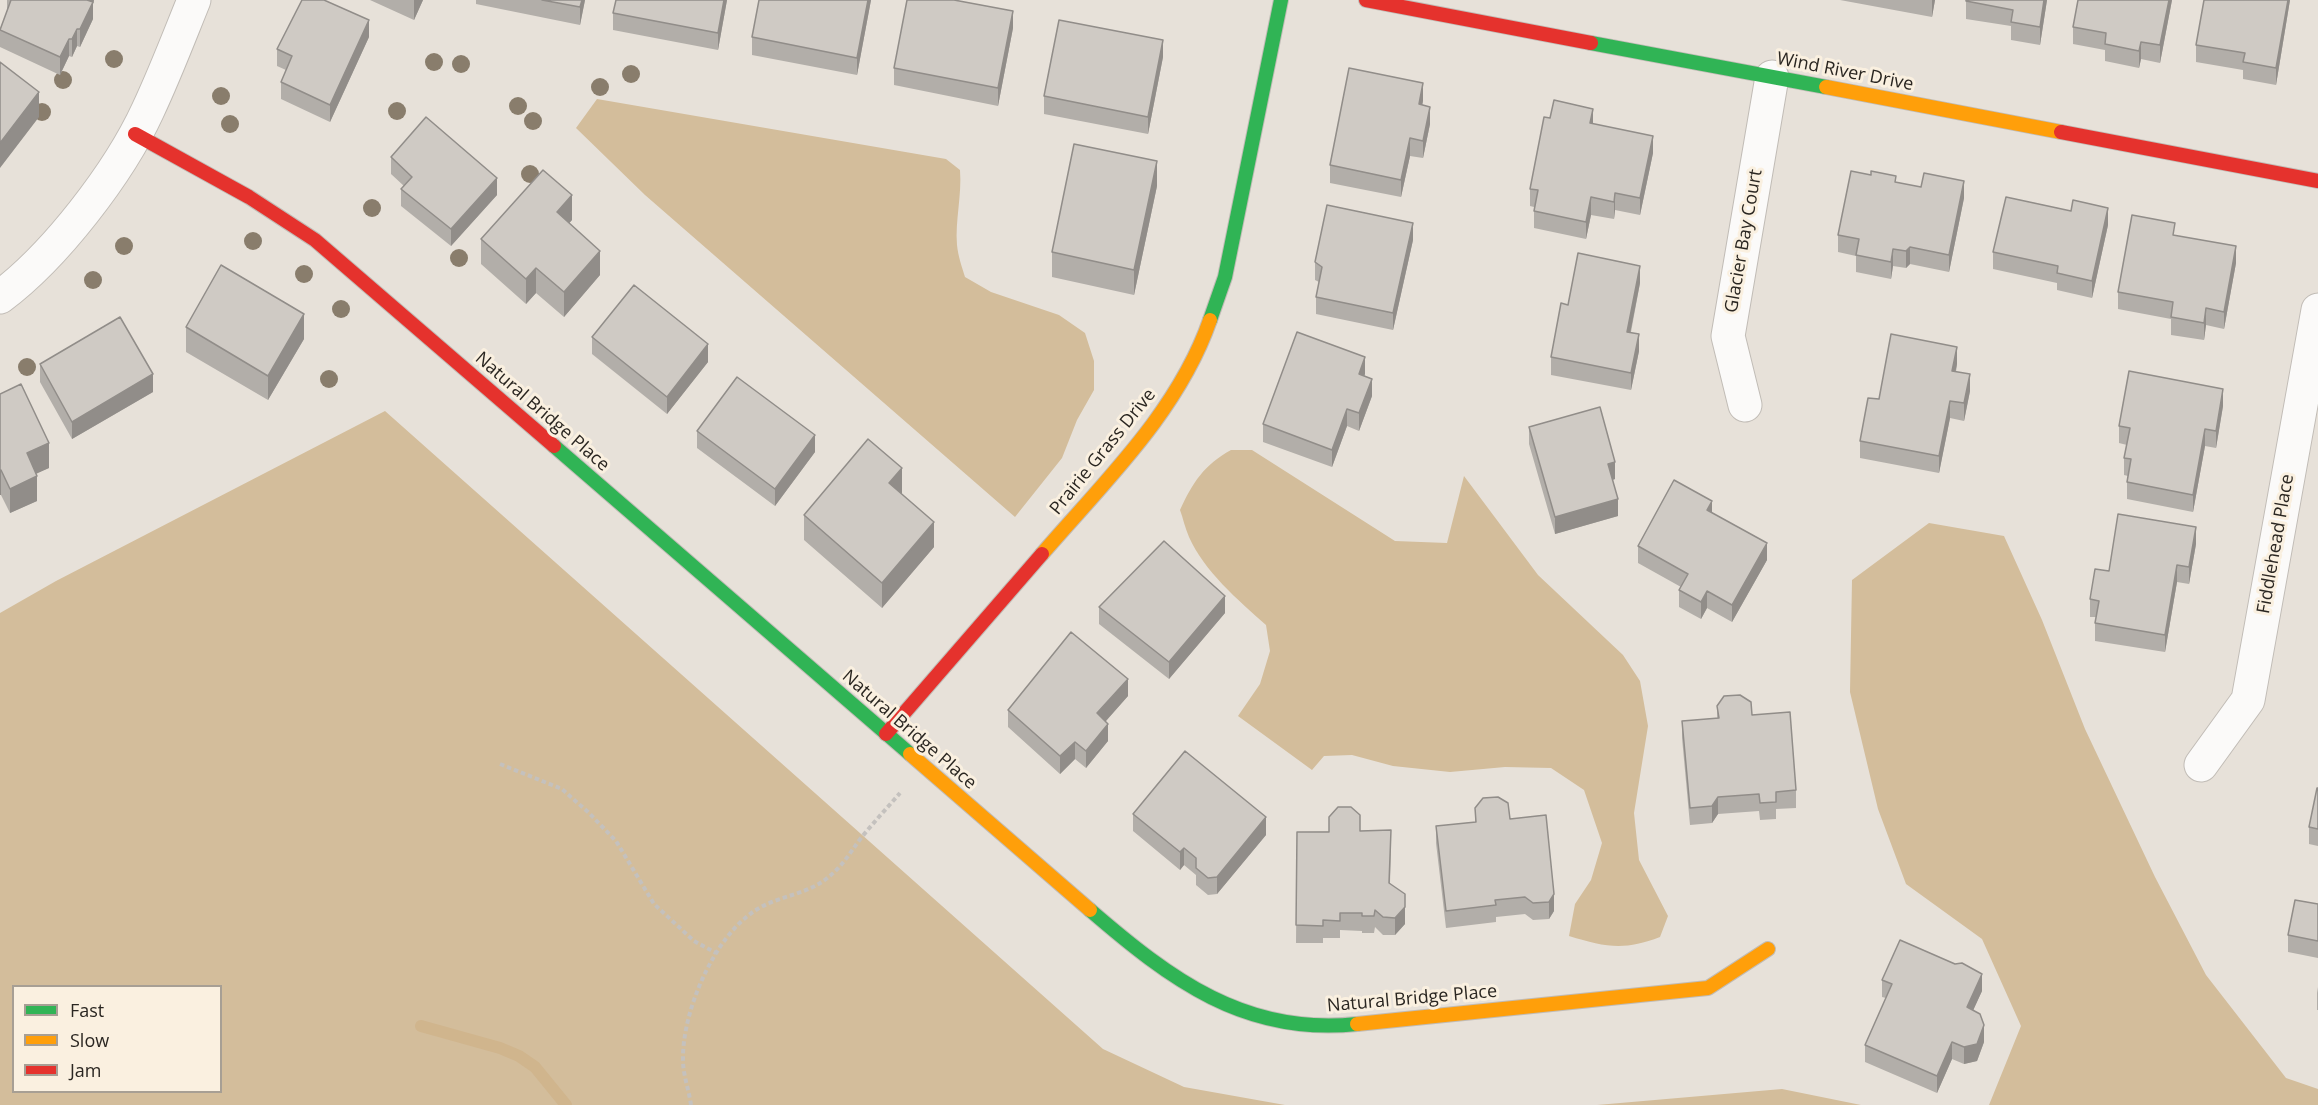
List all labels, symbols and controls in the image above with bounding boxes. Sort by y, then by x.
street label: Wind River Drive [1775,48,1915,96]
street label: Glacier Bay Court [1721,168,1767,314]
street label: Natural Bridge Place [470,348,614,476]
street label: Prairie Grass Drive [1046,385,1160,519]
street label: Fiddlehead Place [2253,472,2299,616]
street label: Natural Bridge Place [837,666,981,794]
street label: Natural Bridge Place [1326,981,1498,1017]
legend [12,985,222,1093]
text: Fast [70,998,104,1022]
text: Slow [70,1028,109,1052]
text: Jam [70,1058,102,1082]

